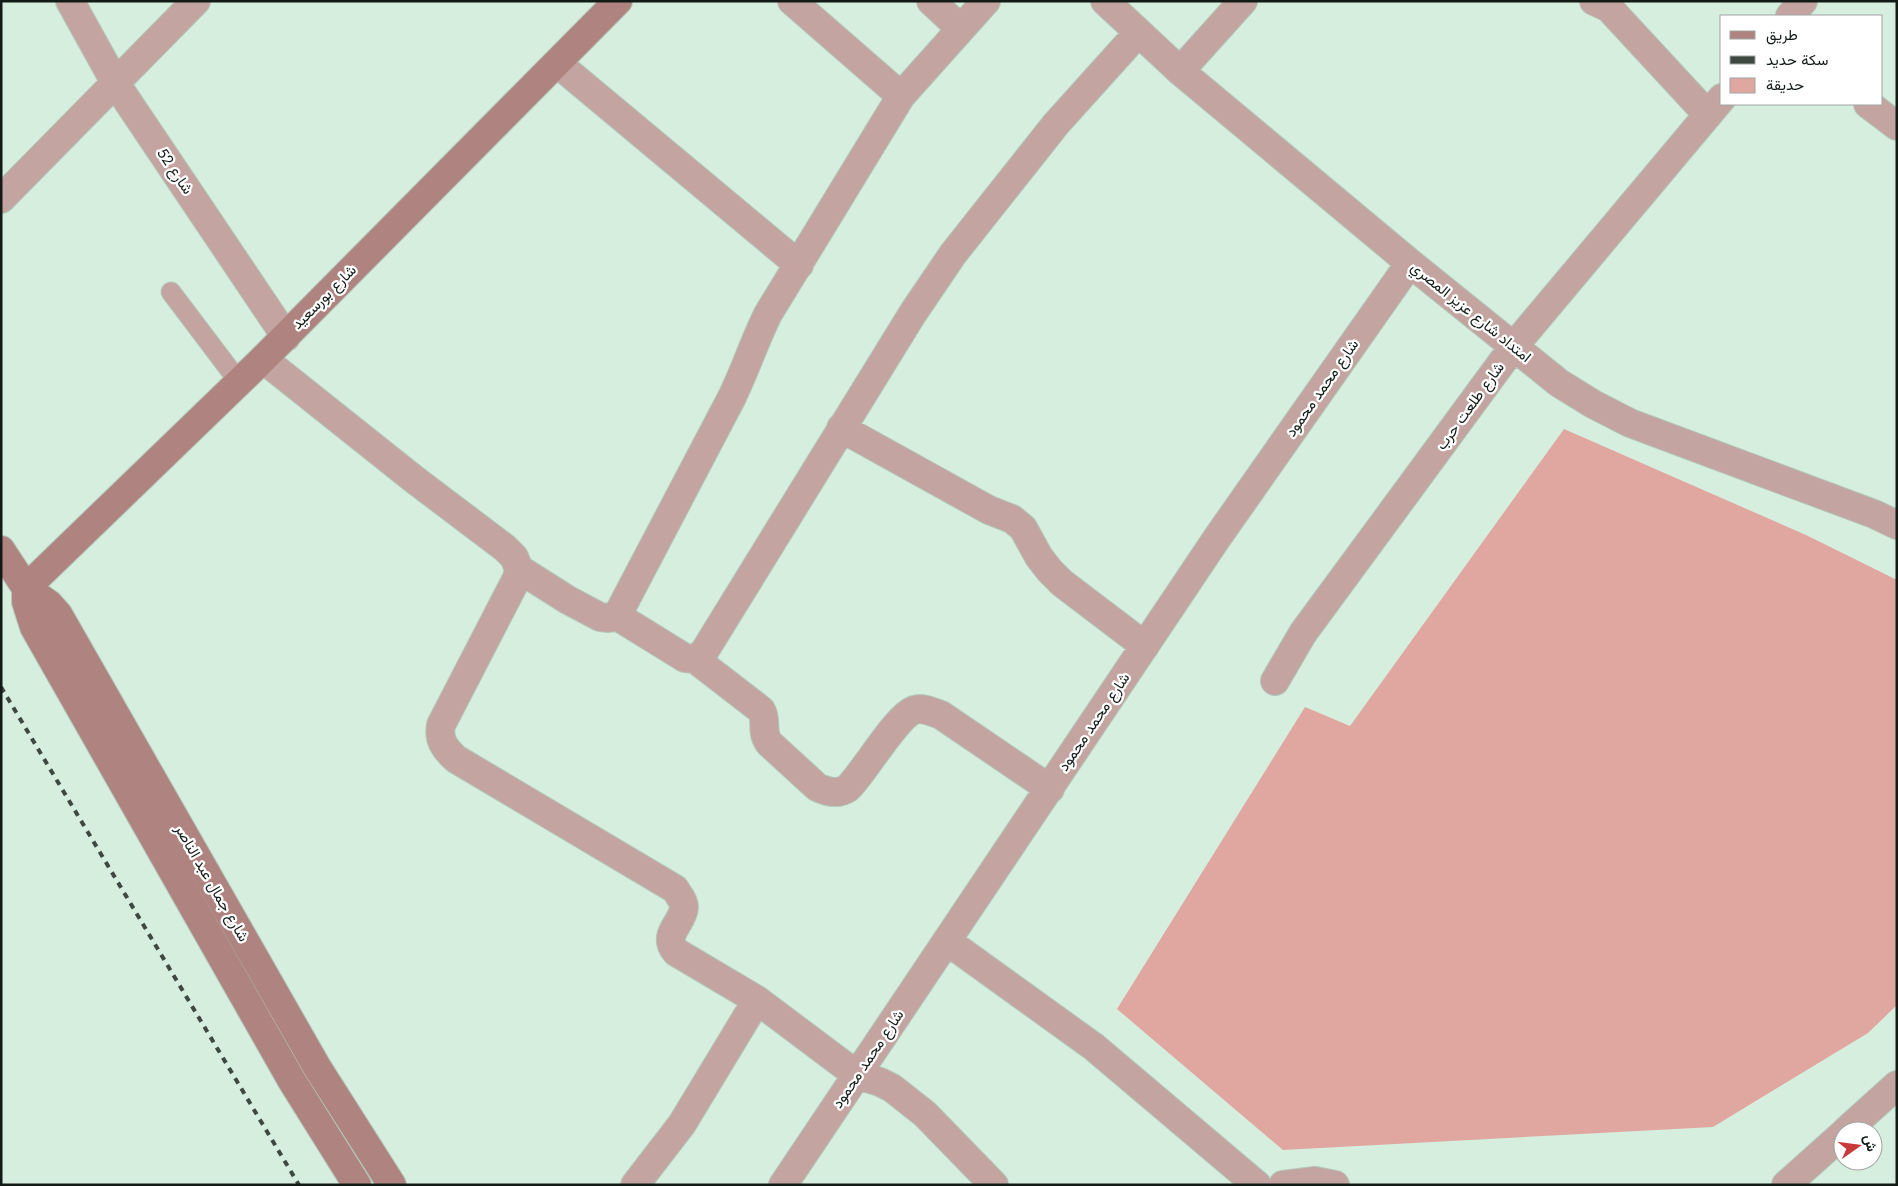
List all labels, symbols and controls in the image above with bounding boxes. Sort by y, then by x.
legend [1720,15,1883,105]
text: طريق [1766,24,1798,46]
text: سكة حديد [1766,49,1829,71]
text: حديقة [1766,74,1804,96]
street label: شارع 52 [151,143,199,199]
street label: امتداد شارع عزيز المصري [1405,256,1536,369]
street label: شارع بورسعيد [287,260,361,334]
street label: شارع محمد محمود [1280,335,1364,441]
street label: شارع طلعت حرب [1431,357,1510,455]
street label: شارع محمد محمود [1053,668,1135,776]
street label: شارع جمال عبد الناصر [169,819,255,946]
street label: شارع محمد محمود [827,1005,909,1113]
north arrow [1833,1121,1883,1171]
text: ش [1859,1132,1882,1154]

